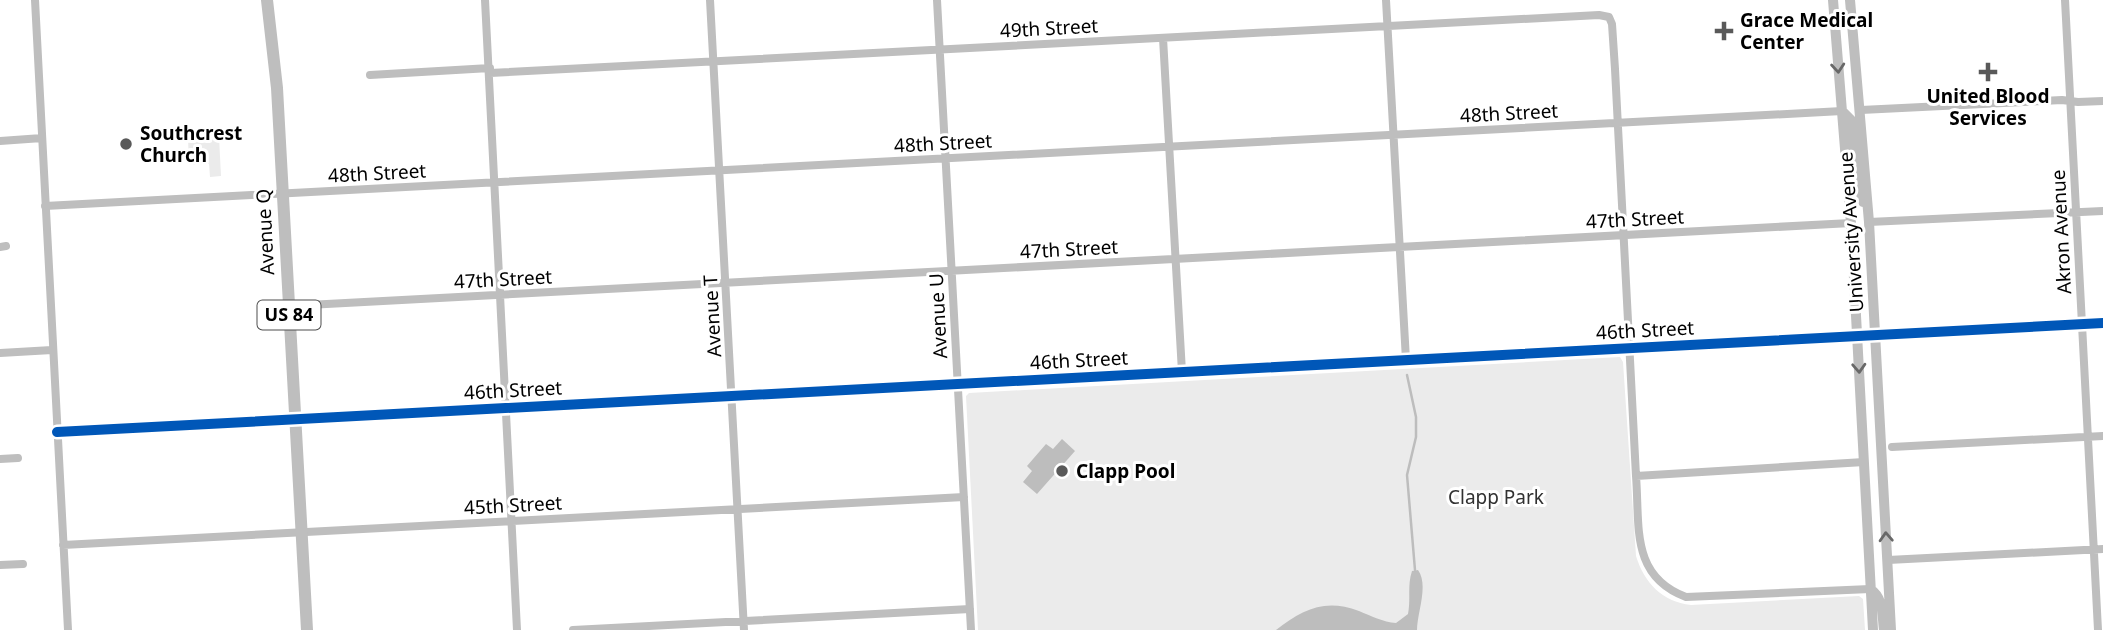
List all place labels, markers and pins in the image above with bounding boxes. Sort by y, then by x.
place label: Grace Medical Center [1740,7,1873,55]
marker: Grace Medical Center [1714,21,1734,41]
marker: United Blood Services [1978,62,1998,82]
place label: United Blood Services [1927,83,2050,131]
place label: Southcrest Church [140,120,242,168]
marker: Southcrest Church [118,136,134,152]
place label: Clapp Pool [1076,458,1175,484]
marker: Clapp Pool [1054,463,1070,479]

